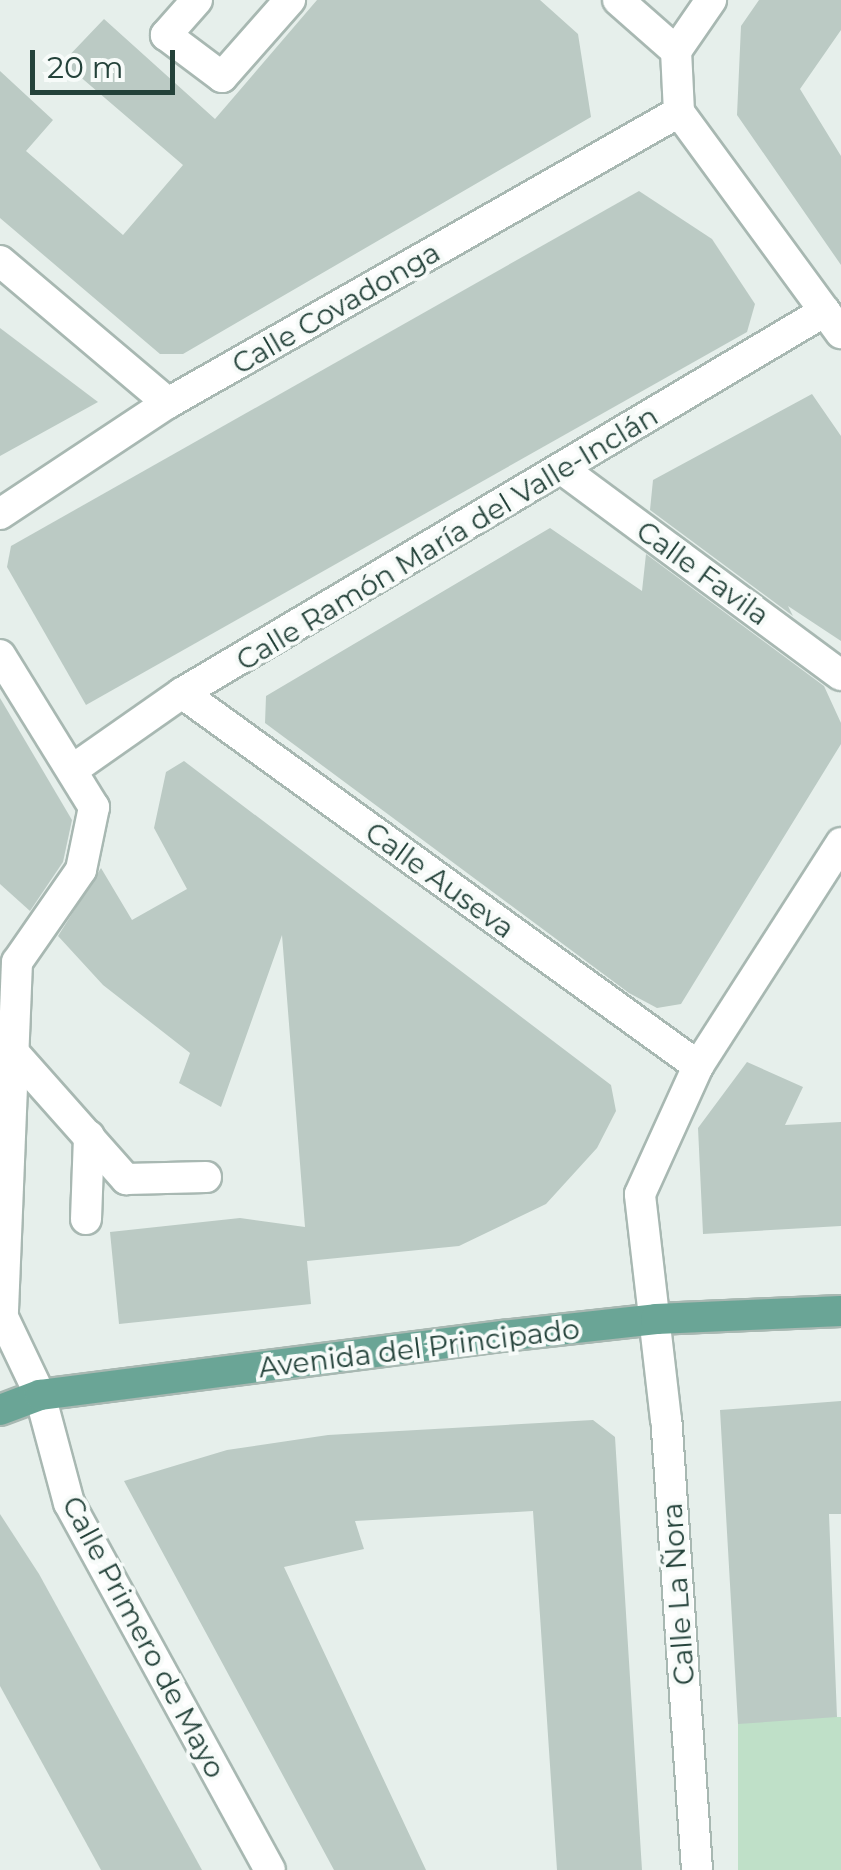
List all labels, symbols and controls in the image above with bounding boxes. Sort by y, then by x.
scale bar [35,30,180,92]
text: 20 m [47,49,124,86]
street label: Calle Covadonga [226,235,446,381]
street label: Calle Ramón María del Valle-Inclán [230,399,664,677]
street label: Calle Favila [630,514,776,632]
street label: Calle Auseva [359,815,521,945]
street label: Avenida del Principado [257,1312,581,1384]
street label: Calle Primero de Mayo [55,1490,233,1784]
street label: Calle La Ñora [655,1502,701,1686]

